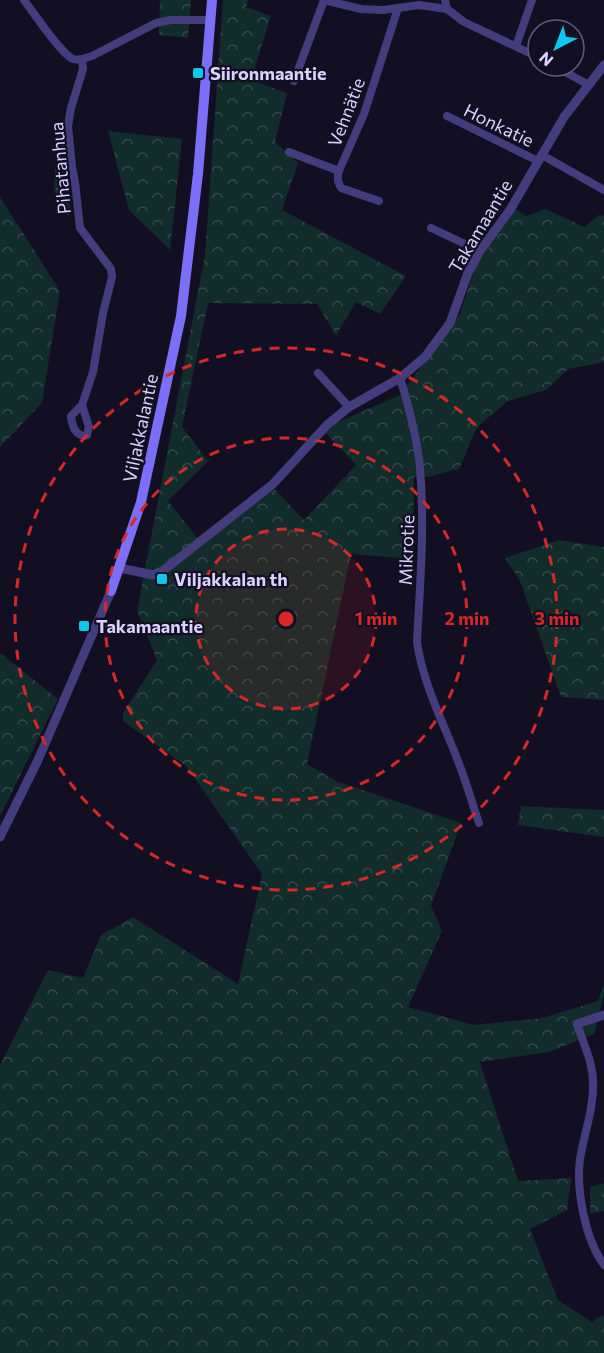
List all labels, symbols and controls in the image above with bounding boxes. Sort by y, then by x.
north arrow [526,18,586,78]
text: N [535,48,556,71]
place label: Siironmaantie [210,62,326,84]
marker: Siironmaantie [191,66,205,80]
street label: Vehnätie [323,74,369,150]
street label: Honkatie [460,99,538,151]
street label: Pihatanhua [45,121,75,215]
street label: Takamaantie [444,175,516,277]
street label: Viljakkalantie [118,372,162,484]
street label: Mikrotie [394,514,418,586]
place label: Viljakkalan th [174,568,288,590]
marker: Viljakkalan th [155,572,169,586]
text: 1 min [355,607,397,629]
text: 2 min [445,607,489,629]
text: 3 min [534,607,580,629]
centre of rings [276,609,296,629]
place label: Takamaantie [96,615,203,637]
marker: Takamaantie [77,619,91,633]

